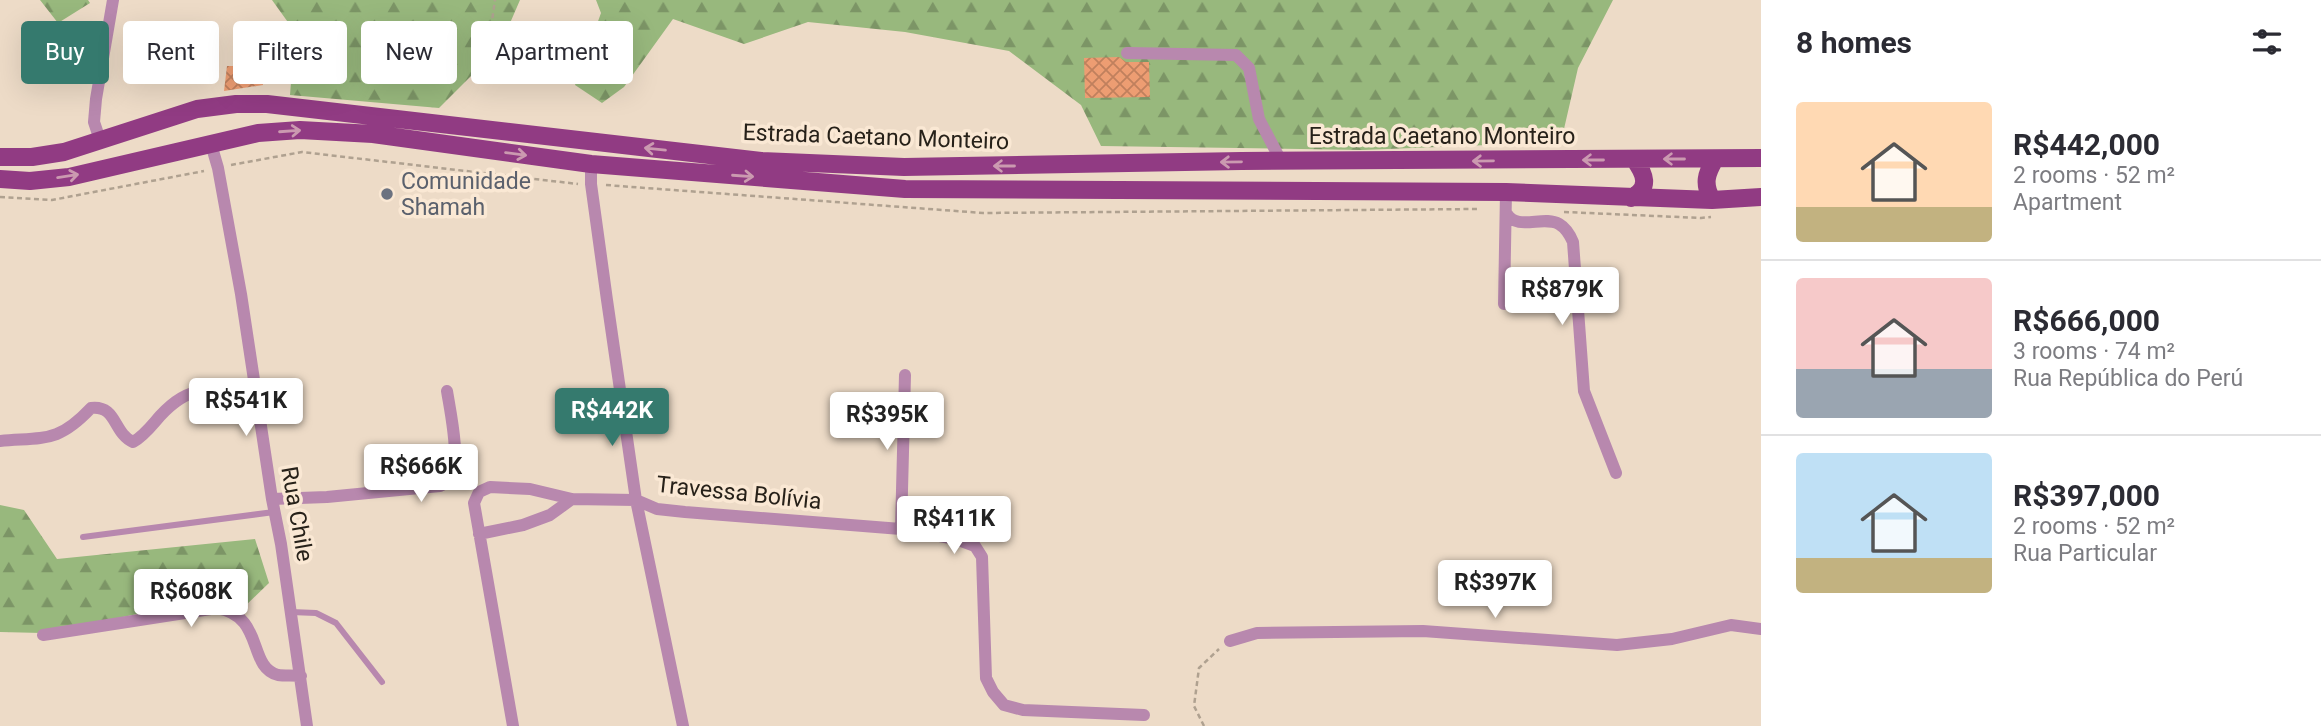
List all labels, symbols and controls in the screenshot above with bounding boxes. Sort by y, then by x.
chip: Buy [21,21,109,84]
chip: Rent [123,21,219,84]
chip: Filters [233,21,347,84]
chip: New [361,21,457,84]
chip: Apartment [471,21,633,84]
icon: filters [2248,23,2286,61]
text: 8 homes [1796,25,1912,60]
street label: Estrada Caetano Monteiro [742,119,1010,155]
street label: Estrada Caetano Monteiro [1309,123,1575,150]
one-way arrow [279,124,301,137]
text: R$442,000 [2013,127,2160,162]
icon: home [1852,130,1936,214]
one-way arrow [644,142,666,155]
one-way arrow [504,147,527,160]
one-way arrow [1663,152,1686,166]
one-way arrow [1581,153,1604,167]
one-way arrow [1472,154,1495,167]
one-way arrow [1220,155,1243,168]
one-way arrow [993,159,1016,173]
text: 2 rooms · 52 m² [2013,162,2175,189]
place label: Comunidade Shamah [401,168,531,221]
one-way arrow [56,169,79,182]
one-way arrow [731,170,753,183]
marker: Comunidade Shamah [379,186,395,202]
text: Apartment [2013,189,2122,216]
pin: R$879K [1505,268,1619,327]
text: R$879K [1521,276,1603,303]
text: R$666,000 [2013,303,2160,338]
icon: home [1852,306,1936,390]
text: 3 rooms · 74 m² [2013,338,2175,365]
text: Rua República do Perú [2013,365,2243,392]
pin: R$541K [189,378,303,438]
text: R$541K [205,387,287,414]
pin: R$442K [555,388,669,448]
pin: R$395K [830,392,944,452]
text: R$442K [571,397,653,424]
text: R$395K [846,401,928,428]
pin: R$666K [364,444,478,504]
text: R$666K [380,453,462,480]
street label: Rua Chile [275,464,319,564]
street label: Travessa Bolívia [655,471,823,515]
text: R$397,000 [2013,478,2160,513]
icon: home [1852,481,1936,565]
pin: R$411K [897,496,1011,556]
text: R$411K [913,505,995,532]
text: 2 rooms · 52 m² [2013,513,2175,540]
text: Rua Particular [2013,540,2157,567]
pin: R$397K [1438,560,1552,620]
text: R$397K [1454,569,1536,596]
pin: R$608K [134,570,248,629]
text: R$608K [150,578,232,605]

